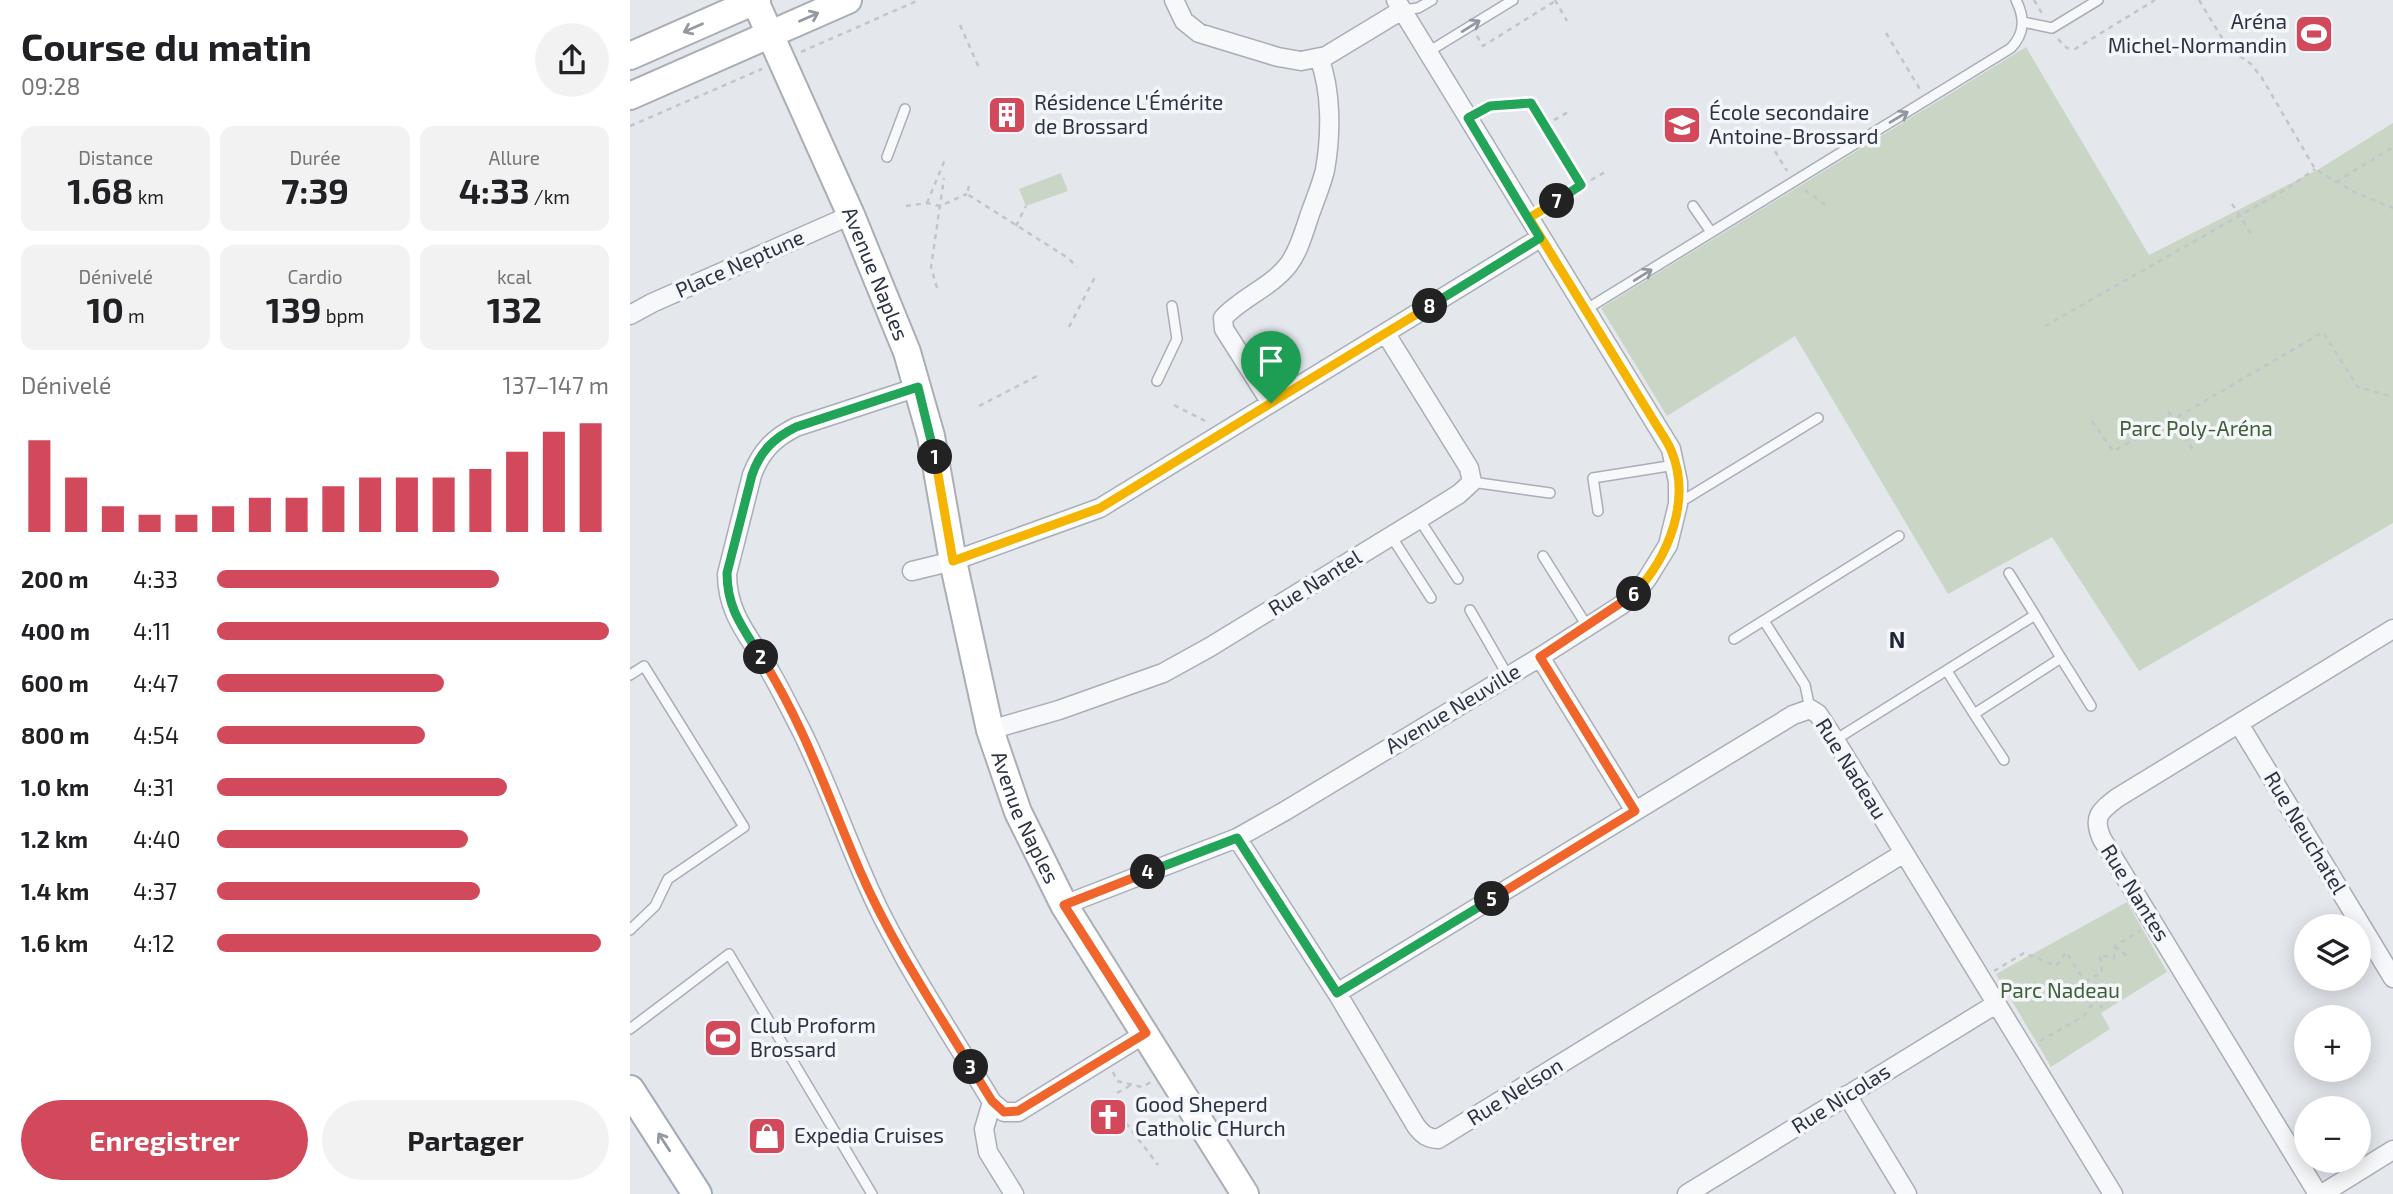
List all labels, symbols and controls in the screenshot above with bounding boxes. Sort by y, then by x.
place label: Aréna Michel-Normandin [2108,8,2287,57]
one-way arrow [798,10,820,23]
sports icon: Aréna Michel-Normandin [2293,13,2335,55]
one-way arrow [1460,19,1480,33]
one-way arrow [683,22,704,35]
text: Course du matin [21,23,312,69]
button: share [535,23,609,97]
text: 09:28 [21,72,80,100]
place label: Résidence L'Émérite de Brossard [1034,89,1223,138]
building icon: Résidence L'Émérite de Brossard [986,94,1028,136]
place label: École secondaire Antoine-Brossard [1709,99,1879,148]
school or university icon: École secondaire Antoine-Brossard [1661,104,1703,146]
one-way arrow [1889,109,1909,123]
text: Distance [78,146,153,169]
text: Durée [289,146,341,169]
text: Allure [489,146,540,169]
text: 1.68 [67,169,133,211]
text: 7:39 [281,169,349,211]
text: 4:33 [459,169,530,211]
pin: 7 [1539,184,1574,218]
text: km [133,185,164,208]
text: /km [530,185,570,208]
text: 7 [1551,189,1562,212]
street label: Avenue Naples [838,202,915,344]
street label: Place Neptune [671,223,807,302]
text: Dénivelé [78,265,153,288]
text: Cardio [287,265,343,288]
text: kcal [497,265,532,288]
one-way arrow [1633,267,1652,282]
text: 10 [87,288,124,330]
text: 139 [266,288,321,330]
text: 132 [487,288,542,330]
pin: 8 [1412,288,1448,324]
text: 8 [1424,294,1435,317]
text: m [124,304,145,327]
text: bpm [321,304,364,327]
pin [1241,331,1301,403]
icon: arrive [1252,342,1290,380]
text: Dénivelé [21,371,111,399]
text: 137–147 m [503,371,609,399]
park label: Parc Poly-Aréna [2119,415,2273,440]
pin: 1 [918,440,952,475]
text: 1 [930,445,939,468]
street label: Rue Nantel [1263,543,1366,620]
text: 200 m [21,565,89,593]
text: 4:33 [133,565,178,593]
pin: 6 [1616,576,1651,612]
text: 6 [1628,582,1639,605]
text: 400 m [21,617,90,645]
text: 4:11 [133,617,171,645]
district label: N [1889,625,1905,653]
pin: 2 [744,640,778,674]
text: 2 [755,645,766,668]
street label: Avenue Neuville [1380,658,1524,758]
text: 600 m [21,669,89,697]
text: 4:47 [133,669,179,697]
street label: Rue Nadeau [1811,713,1893,823]
text: 800 m [21,721,90,749]
text: 4:54 [133,721,179,749]
street label: Avenue Naples [987,747,1065,887]
street label: Rue Neuchatel [2260,766,2353,899]
text: 1.0 km [21,773,89,801]
text: 4:31 [133,773,175,801]
text: 1.2 km [21,825,88,853]
text: 4:40 [133,825,181,853]
street label: Rue Nantes [2097,839,2176,945]
pin: 4 [1130,854,1166,890]
text: 4 [1141,860,1154,883]
text: 1.4 km [21,877,89,905]
text: 4:37 [133,877,177,905]
pin: 5 [1474,881,1510,916]
text: 5 [1486,887,1497,910]
map controls [2294,914,2371,1173]
button: layers [2294,914,2371,991]
text: 1.6 km [21,929,88,957]
text: 4:12 [133,929,175,957]
park label: Parc Nadeau [2000,977,2120,1002]
button: + [2294,1005,2371,1082]
place label: Club Proform Brossard [750,1012,876,1061]
sports icon: Club Proform Brossard [702,1017,744,1059]
pin: 3 [954,1050,988,1084]
street label: Rue Nelson [1462,1052,1567,1130]
text: 3 [965,1055,976,1078]
street label: Rue Nicolas [1786,1058,1894,1138]
place label: Good Sheperd Catholic CHurch [1135,1091,1286,1140]
church icon: Good Sheperd Catholic CHurch [1087,1096,1129,1138]
button: − [2294,1096,2371,1173]
button: Enregistrer [21,1100,308,1180]
button: Partager [322,1100,609,1180]
shop icon: Expedia Cruises [746,1115,788,1157]
place label: Expedia Cruises [794,1122,944,1147]
one-way arrow [656,1133,671,1152]

